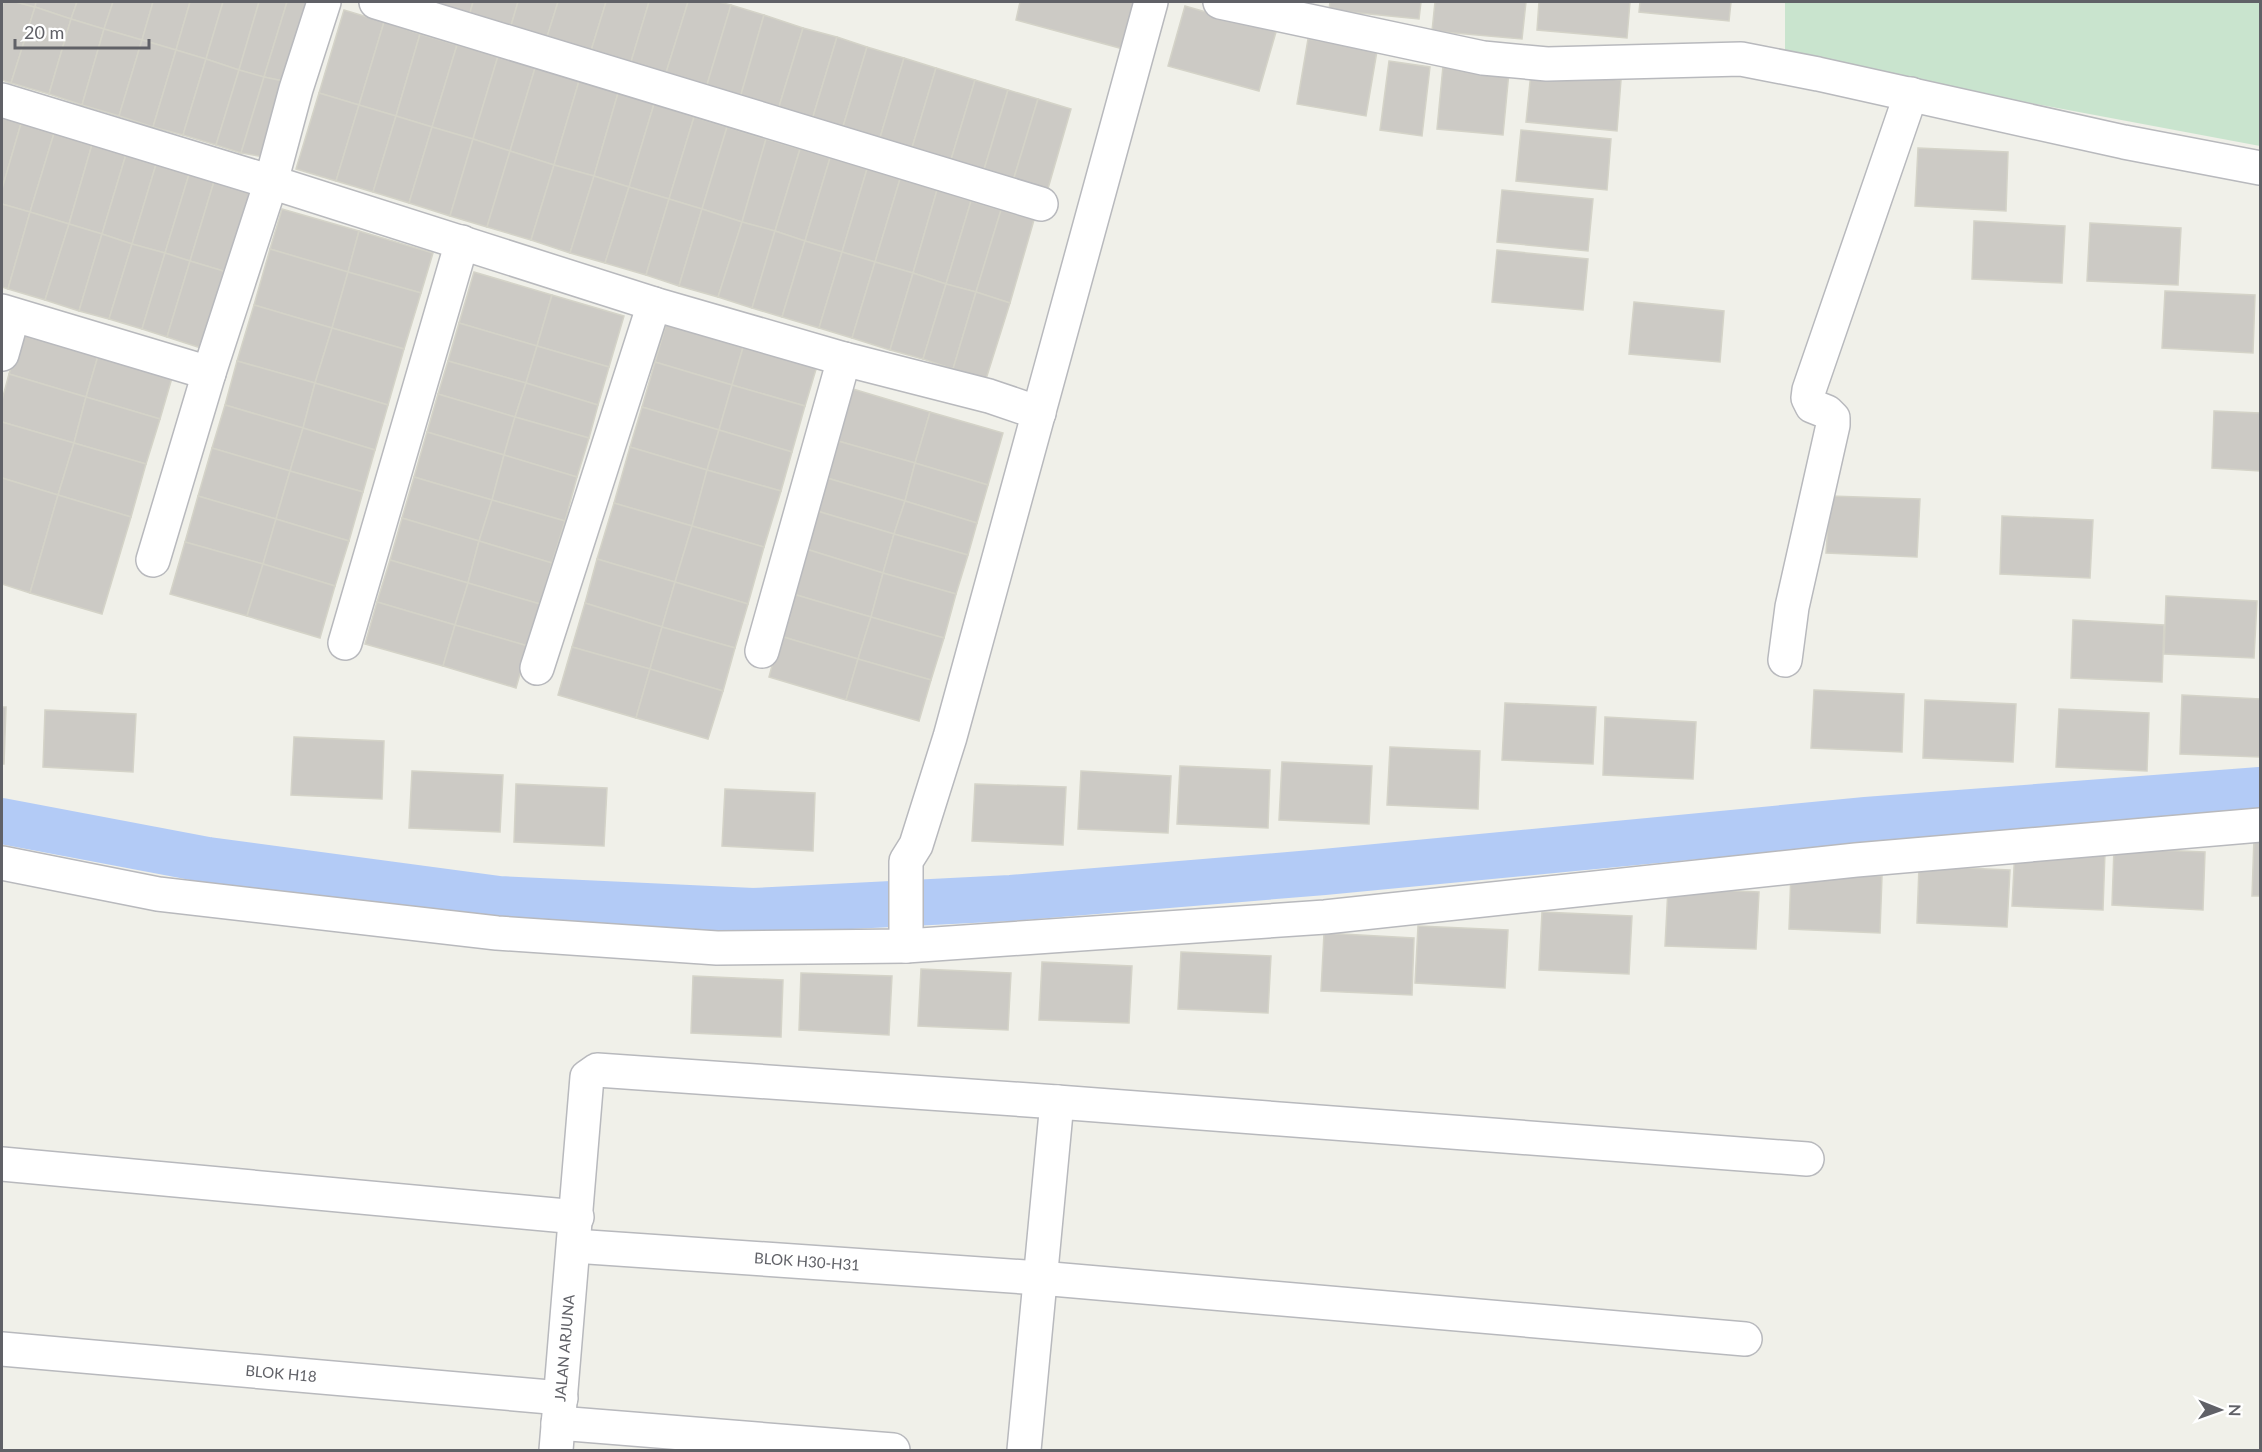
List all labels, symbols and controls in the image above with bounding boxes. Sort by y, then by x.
scale bar [15,12,148,50]
text: 20 m [24,21,64,43]
street label: BLOK H30-H31 [754,1248,861,1274]
street label: JALAN ARJUNA [550,1293,578,1402]
street label: BLOK H18 [245,1361,318,1385]
north arrow [2190,1380,2250,1440]
text: N [2226,1404,2245,1417]

